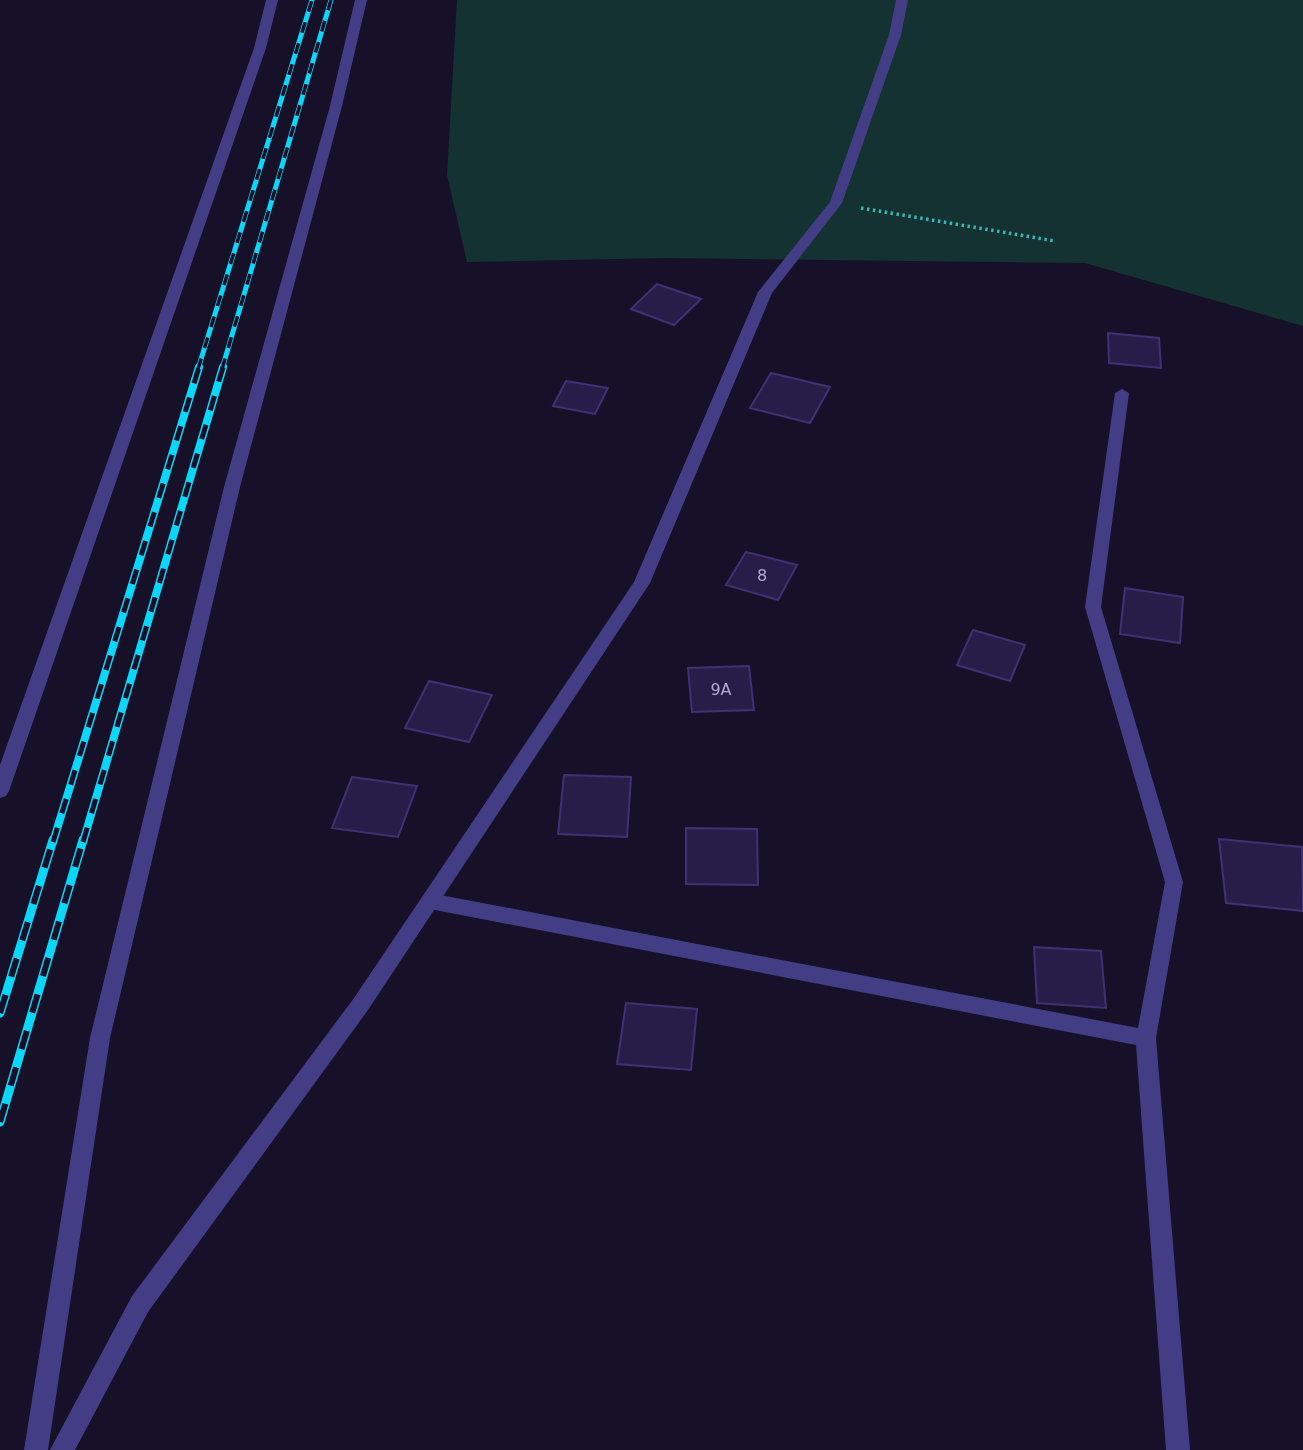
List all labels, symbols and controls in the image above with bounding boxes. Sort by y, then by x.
house number: 8 [757,566,767,585]
house number: 9А [710,680,732,699]

